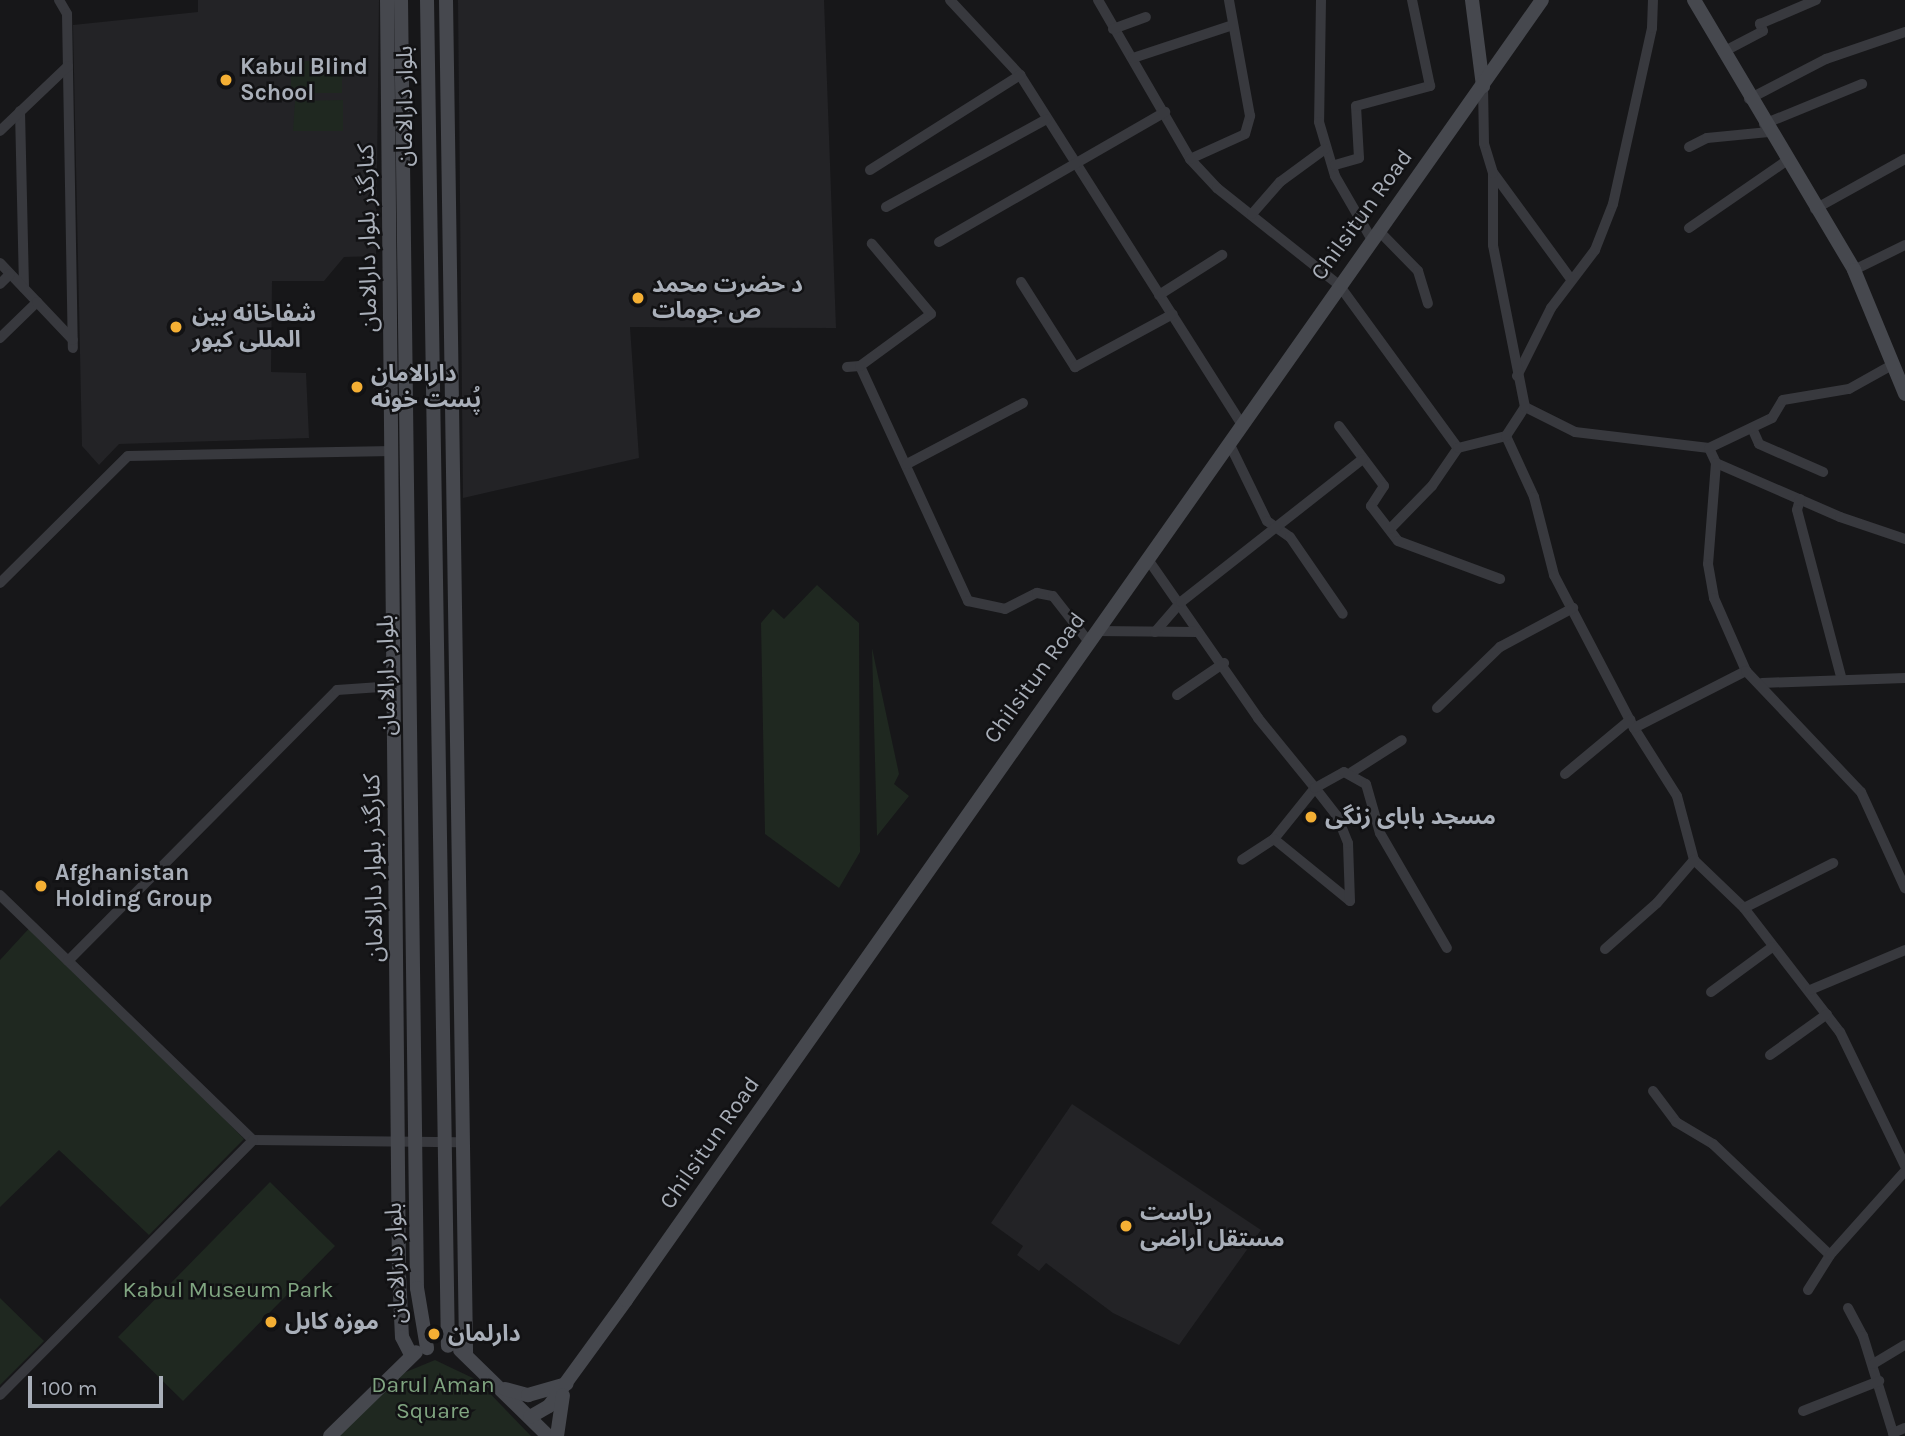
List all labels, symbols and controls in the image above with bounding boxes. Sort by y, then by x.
street label: بلوار دارالامان [391,45,419,167]
place label: Kabul Blind School [240,53,368,107]
marker: Kabul Blind School [218,72,234,88]
street label: کنارگذر بلوار دارالامان [353,144,383,332]
street label: Chilsitun Road [1305,144,1419,286]
place label: د حضرت محمد ص جومات [652,271,803,325]
marker: د حضرت محمد ص جومات [630,290,646,306]
place label: شفاخانه بین المللی کیور [192,300,316,354]
marker: شفاخانه بین المللی کیور [166,317,186,337]
place label: دارالامان پُست خونه [371,360,481,414]
marker: دارالامان پُست خونه [349,379,365,395]
street label: Chilsitun Road [978,607,1092,749]
street label: بلوار دارالامان [372,614,402,736]
street label: کنارگذر بلوار دارالامان [359,774,389,962]
place label: مسجد بابای زنگی [1325,803,1496,831]
marker: مسجد بابای زنگی [1303,809,1319,825]
place label: Afghanistan Holding Group [55,859,213,913]
marker: Afghanistan Holding Group [33,878,49,894]
street label: Chilsitun Road [654,1072,766,1214]
place label: ریاست مستقل اراضی [1140,1199,1285,1253]
street label: بلوار دارالامان [380,1202,412,1324]
marker: ریاست مستقل اراضی [1118,1218,1134,1234]
park label: Kabul Museum Park [123,1276,333,1304]
place label: موزه کابل [285,1308,379,1336]
marker: موزه کابل [263,1314,279,1330]
place label: دارلمان [448,1320,521,1348]
marker: دارلمان [426,1326,442,1342]
scale bar [32,1362,166,1406]
park label: Darul Aman Square [371,1371,495,1425]
text: 100 m [41,1376,98,1400]

